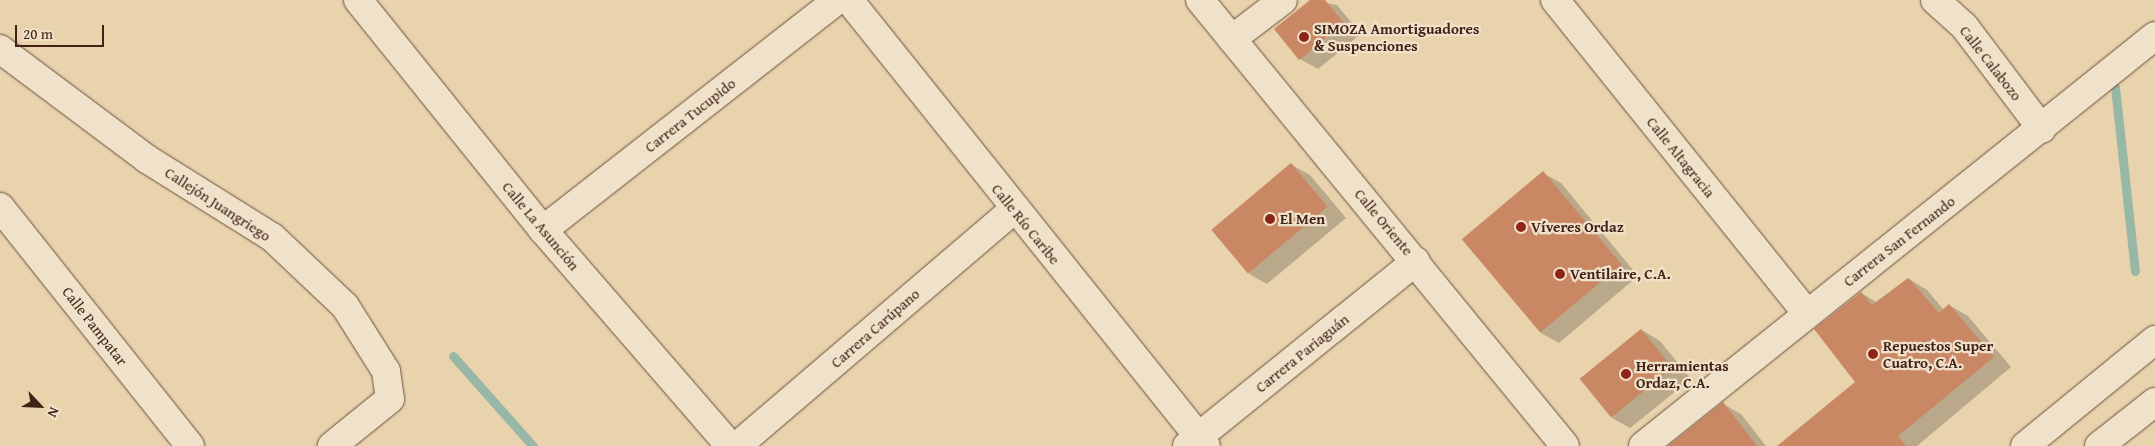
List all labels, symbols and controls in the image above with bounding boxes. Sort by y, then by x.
scale bar [18,15,106,47]
place label: SIMOZA Amortiguadores & Suspenciones [1314,19,1479,54]
street label: Calle Calabozo [1956,22,2026,104]
text: 20 m [23,23,53,44]
marker: SIMOZA Amortiguadores & Suspenciones [1298,31,1310,43]
street label: Carrera Tucupido [641,74,739,156]
street label: Calle Altagracia [1643,113,1719,201]
street label: Callejón Juangriego [162,163,274,245]
street label: Calle La Asunción [499,178,583,274]
street label: Calle Río Caribe [988,180,1064,268]
street label: Calle Oriente [1351,185,1417,259]
street label: Carrera San Fernando [1840,192,1958,290]
place label: El Men [1280,210,1325,228]
marker: El Men [1264,213,1276,225]
place label: Víveres Ordaz [1531,218,1624,236]
marker: Víveres Ordaz [1515,221,1527,233]
place label: Ventilaire, C.A. [1570,265,1671,283]
marker: Ventilaire, C.A. [1554,268,1566,280]
street label: Calle Pampatar [59,283,131,369]
street label: Carrera Carúpano [827,285,923,371]
street label: Carrera Pariaguán [1252,310,1352,396]
place label: Repuestos Super Cuatro, C.A. [1883,336,1993,371]
marker: Repuestos Super Cuatro, C.A. [1867,348,1879,360]
place label: Herramientas Ordaz, C.A. [1636,356,1729,391]
marker: Herramientas Ordaz, C.A. [1620,368,1632,380]
north arrow [15,381,65,431]
text: N [43,404,65,421]

